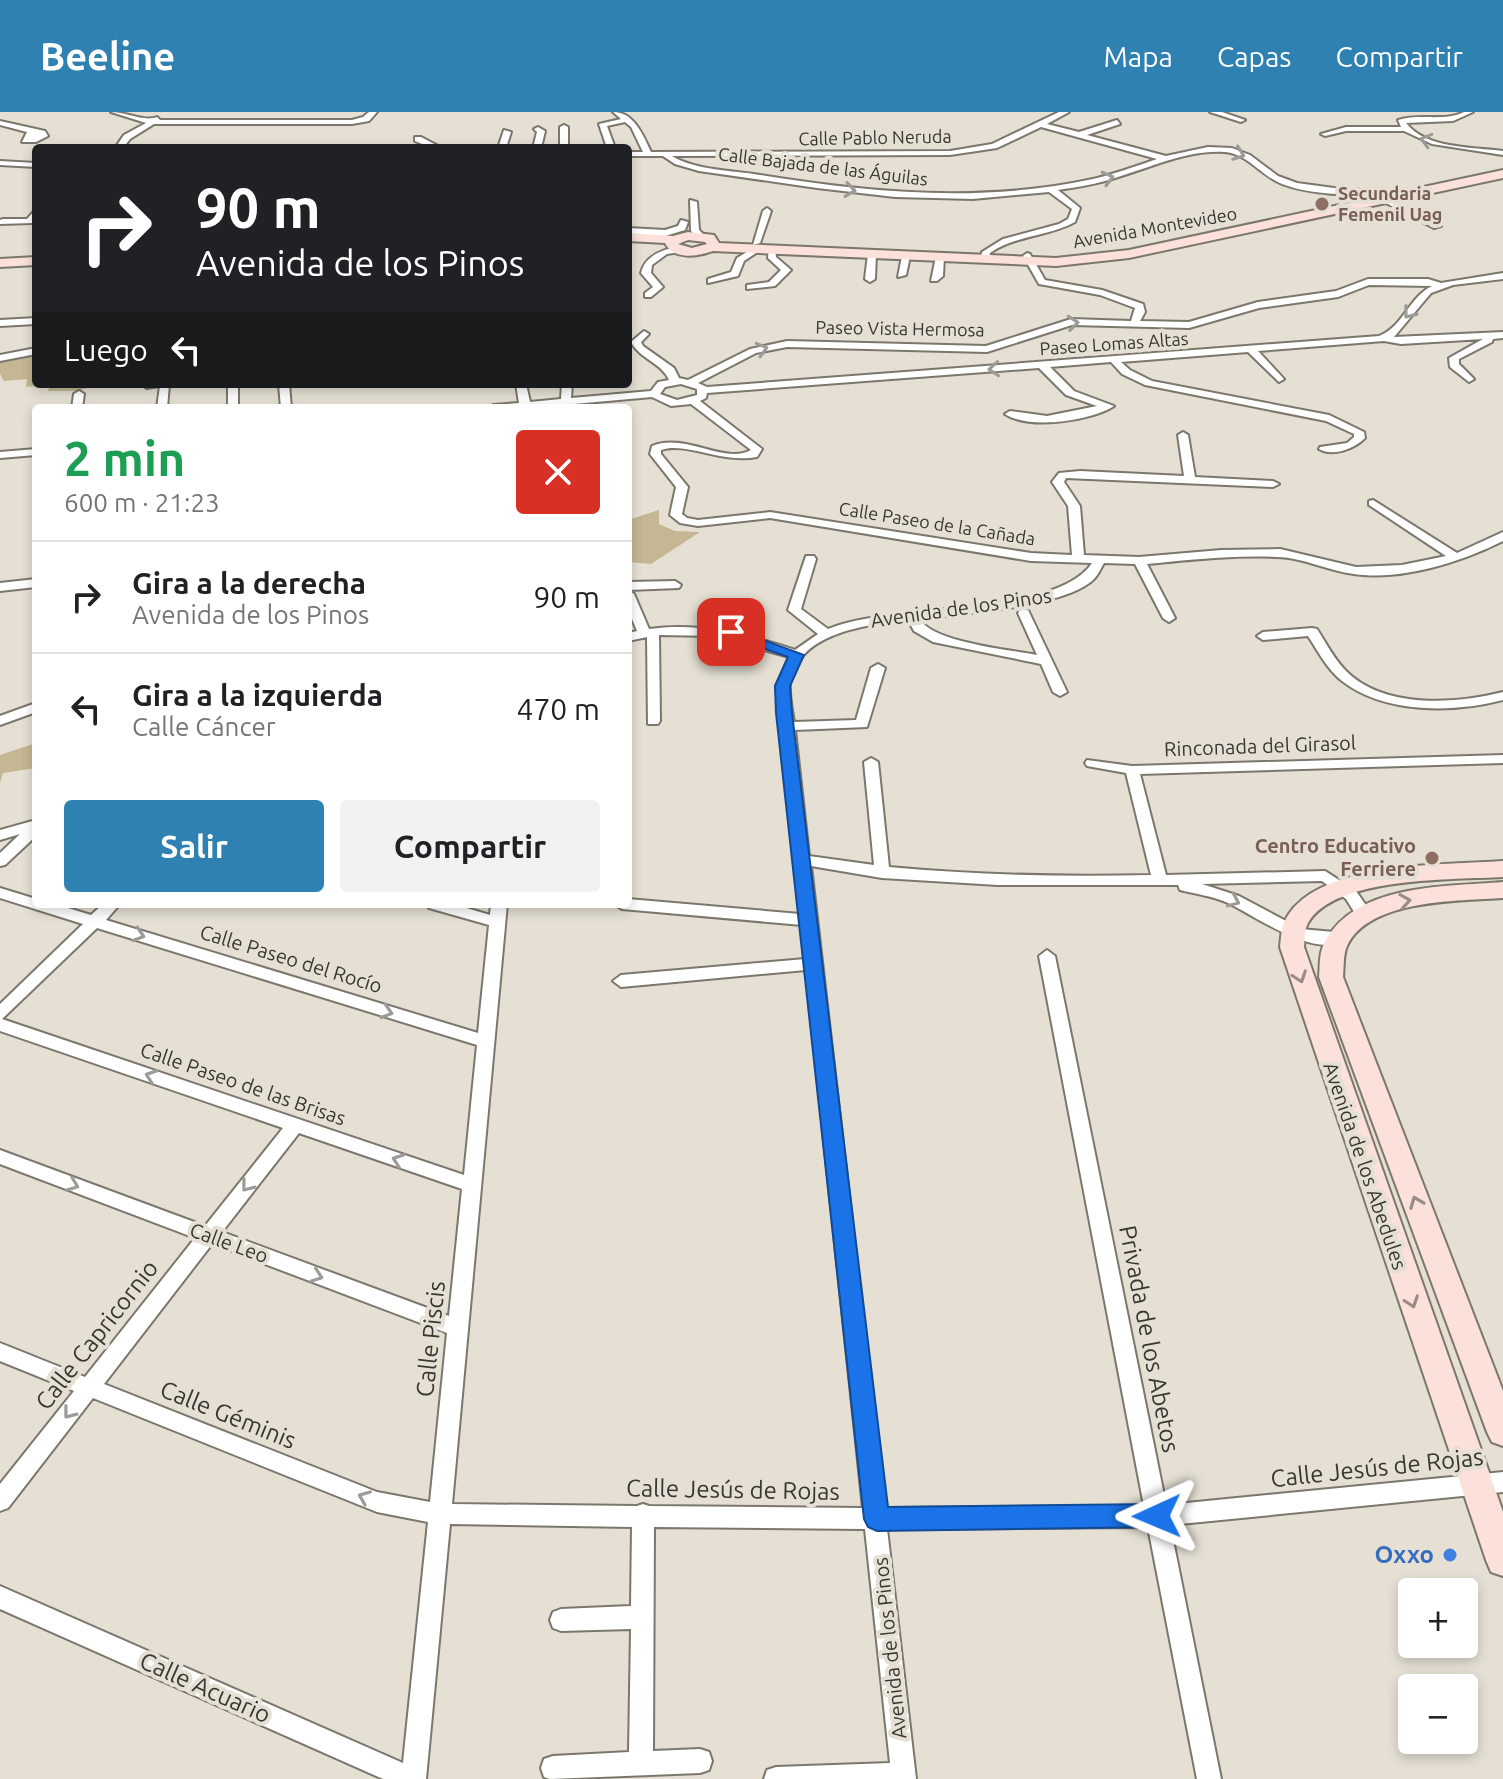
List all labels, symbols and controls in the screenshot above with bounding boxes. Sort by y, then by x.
text: Beeline [40,35,175,77]
text: Mapa [1103,41,1173,72]
text: Capas [1217,41,1292,72]
text: Compartir [1336,41,1463,72]
street label: Calle Pablo Neruda [798,126,952,148]
one-way arrow [1420,133,1434,149]
street label: Calle Bajada de las Águilas [717,142,929,189]
one-way arrow [1231,144,1245,160]
one-way arrow [1100,170,1114,187]
icon: right [64,176,168,280]
text: 90 m [196,176,321,239]
one-way arrow [843,181,856,198]
place label: Secundaria Femenil Uag [1338,183,1442,224]
marker: Secundaria Femenil Uag [1313,195,1331,213]
street label: Avenida Montevideo [1071,203,1238,251]
text: Avenida de los Pinos [196,242,524,283]
one-way arrow [1404,304,1418,319]
one-way arrow [1067,315,1080,332]
street label: Paseo Vista Hermosa [815,317,985,339]
icon: left [164,328,208,372]
street label: Paseo Lomas Altas [1039,328,1189,358]
text: Luego [64,333,148,367]
one-way arrow [755,342,769,358]
one-way arrow [987,360,1000,377]
button: close [516,430,600,514]
text: 2 min [64,431,185,485]
text: 600 m · 21:23 [64,488,220,517]
street label: Calle Paseo de la Cañada [838,498,1037,548]
text: Gira a la derecha [132,566,366,600]
icon: right [64,575,108,619]
text: 90 m [533,580,600,614]
street label: Avenida de los Pinos [869,583,1053,632]
pin [697,598,765,666]
text: Avenida de los Pinos [132,600,369,629]
icon: arrive [709,610,753,654]
text: Gira a la izquierda [132,678,383,712]
icon: left [64,687,108,731]
text: 470 m [516,692,600,726]
text: Calle Cáncer [132,712,276,741]
street label: Rinconada del Girasol [1164,731,1356,760]
button: Salir [64,800,324,892]
button: Compartir [340,800,600,892]
place label: Centro Educativo Ferriere [1255,834,1416,880]
marker: Centro Educativo Ferriere [1423,849,1441,867]
one-way arrow [1226,891,1241,907]
one-way arrow [1398,893,1412,910]
street label: Calle Paseo del Rocío [197,920,385,997]
one-way arrow [131,926,145,942]
one-way arrow [1290,969,1306,983]
one-way arrow [380,1003,393,1019]
street label: Calle Paseo de las Brisas [137,1038,349,1130]
street label: Avenida de los Abedules [1319,1059,1412,1272]
one-way arrow [145,1070,159,1086]
one-way arrow [392,1153,406,1169]
one-way arrow [65,1175,79,1191]
one-way arrow [242,1177,256,1192]
one-way arrow [1409,1196,1426,1210]
street label: Calle Leo [187,1218,271,1267]
street label: Privada de los Abetos [1114,1223,1185,1455]
street label: Calle Capricornio [30,1255,163,1415]
one-way arrow [309,1266,323,1282]
street label: Calle Piscis [411,1280,450,1398]
one-way arrow [1403,1294,1419,1308]
street label: Calle Géminis [156,1375,300,1454]
one-way arrow [64,1404,79,1418]
street label: Calle Jesús de Rojas [1269,1443,1485,1492]
street label: Calle Jesús de Rojas [626,1474,840,1505]
position arrow [1115,1474,1199,1558]
one-way arrow [358,1490,372,1507]
place label: Oxxo [1374,1541,1434,1568]
marker: Oxxo [1441,1546,1459,1564]
street label: Avenida de los Pinos [869,1556,910,1740]
map controls [1398,1578,1478,1754]
button: + [1398,1578,1478,1658]
street label: Calle Acuario [136,1647,275,1728]
button: − [1398,1674,1478,1754]

